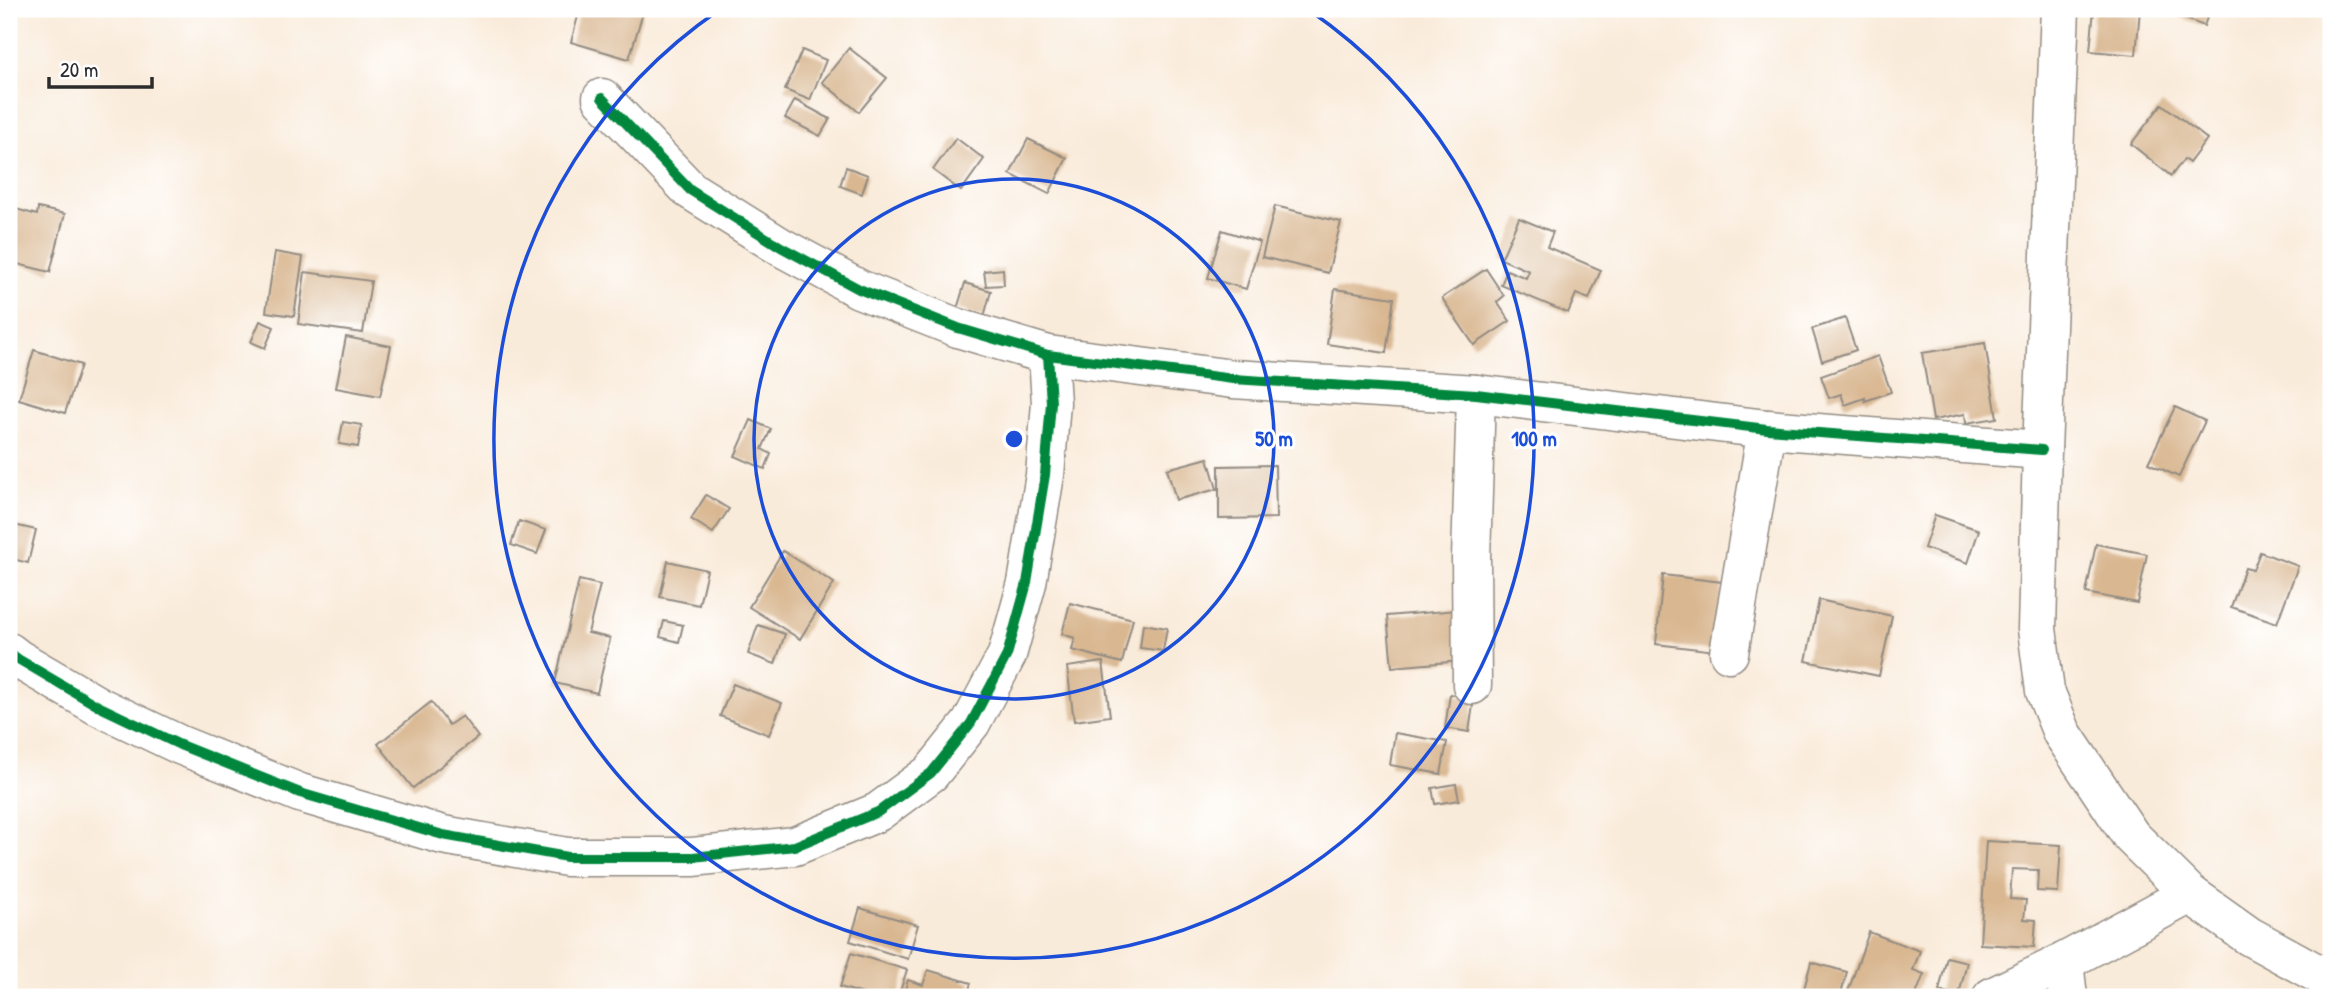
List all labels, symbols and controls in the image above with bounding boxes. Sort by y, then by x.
scale bar [49,46,152,90]
text: 20 m [60,55,98,84]
text: 50 m [1255,424,1293,453]
text: 100 m [1511,424,1557,453]
centre of rings [1002,427,1026,451]

